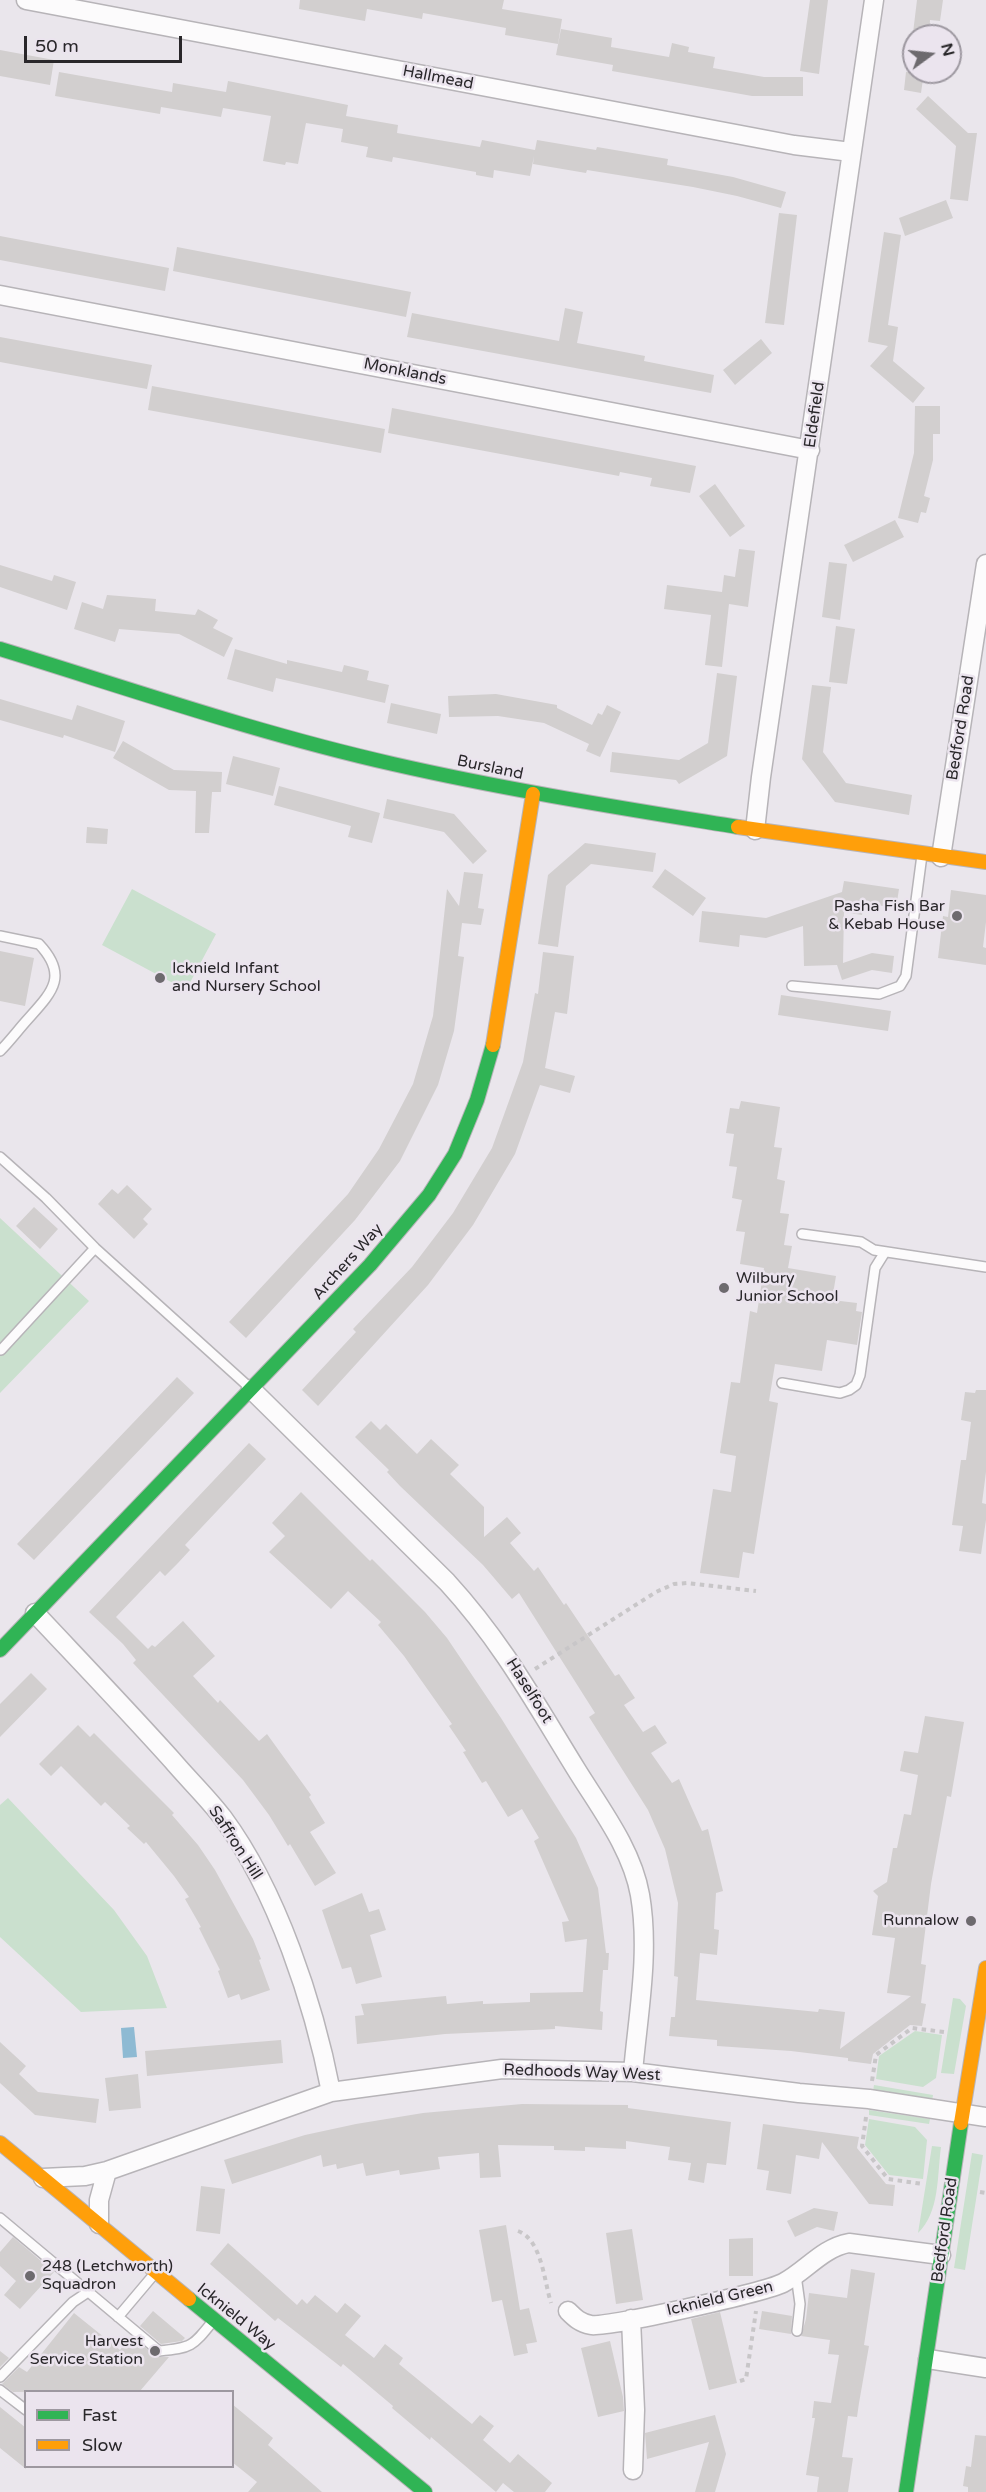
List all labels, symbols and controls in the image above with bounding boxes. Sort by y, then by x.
scale bar [27,24,184,62]
north arrow [902,24,962,84]
text: 50 m [35,35,79,57]
text: N [936,41,959,59]
street label: Hallmead [401,62,475,94]
street label: Monklands [362,355,448,389]
street label: Eldefield [801,381,829,449]
street label: Bedford Road [943,674,979,782]
street label: Bursland [455,752,525,784]
place label: Pasha Fish Bar & Kebab House [828,897,945,935]
marker: Pasha Fish Bar & Kebab House [950,909,964,923]
place label: Icknield Infant and Nursery School [172,959,321,997]
marker: Icknield Infant and Nursery School [153,971,167,985]
street label: Archers Way [309,1220,387,1304]
place label: Wilbury Junior School [736,1269,839,1307]
marker: Wilbury Junior School [717,1281,731,1295]
street label: Haselfoot [502,1655,556,1727]
street label: Saffron Hill [204,1802,266,1884]
place label: Runnalow [883,1911,959,1931]
marker: Runnalow [964,1914,978,1928]
street label: Redhoods Way West [503,2061,661,2085]
street label: Bedford Road [928,2176,962,2284]
place label: 248 (Letchworth) Squadron [42,2257,173,2295]
marker: 248 (Letchworth) Squadron [23,2269,37,2283]
street label: Icknield Green [665,2277,775,2321]
street label: Icknield Way [193,2279,279,2355]
place label: Harvest Service Station [30,2332,143,2370]
marker: Harvest Service Station [148,2344,162,2358]
legend [24,2390,234,2468]
text: Fast [82,2404,117,2426]
text: Slow [82,2434,123,2456]

